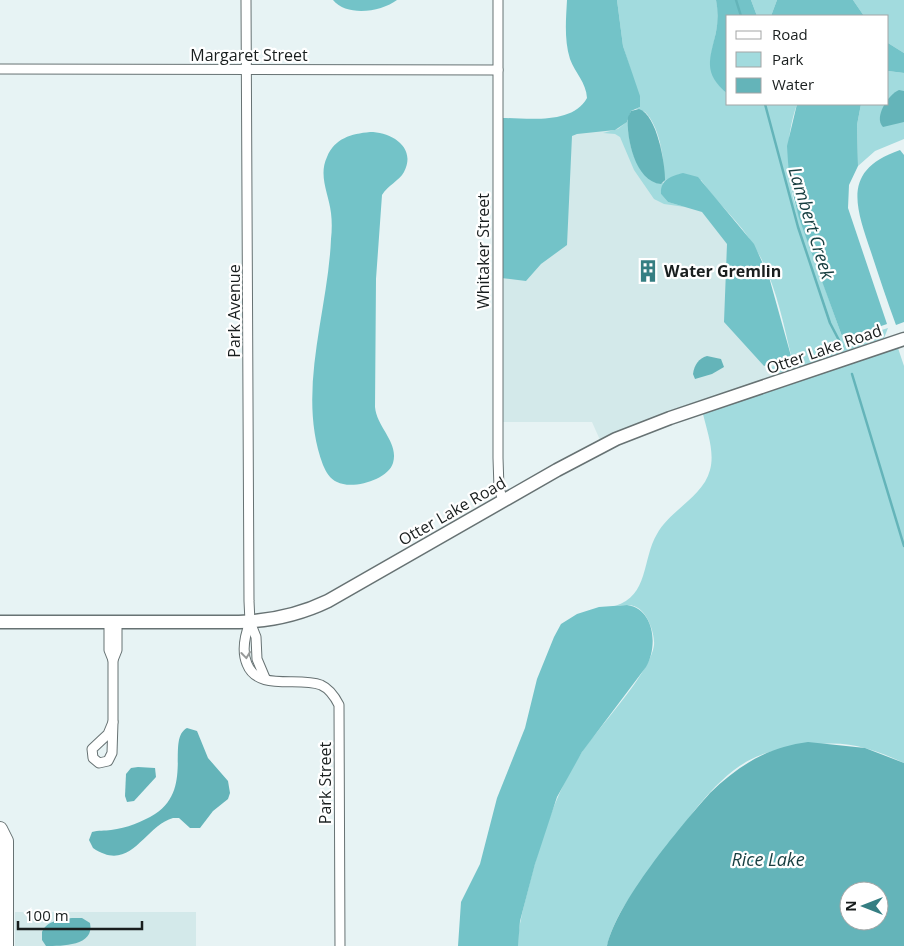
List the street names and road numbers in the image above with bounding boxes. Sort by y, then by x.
street label: Margaret Street [190,44,308,66]
street label: Whitaker Street [472,193,494,309]
street label: Park Avenue [223,264,245,358]
street label: Otter Lake Road [763,319,885,379]
street label: Otter Lake Road [394,471,510,551]
street label: Park Street [314,742,336,824]

